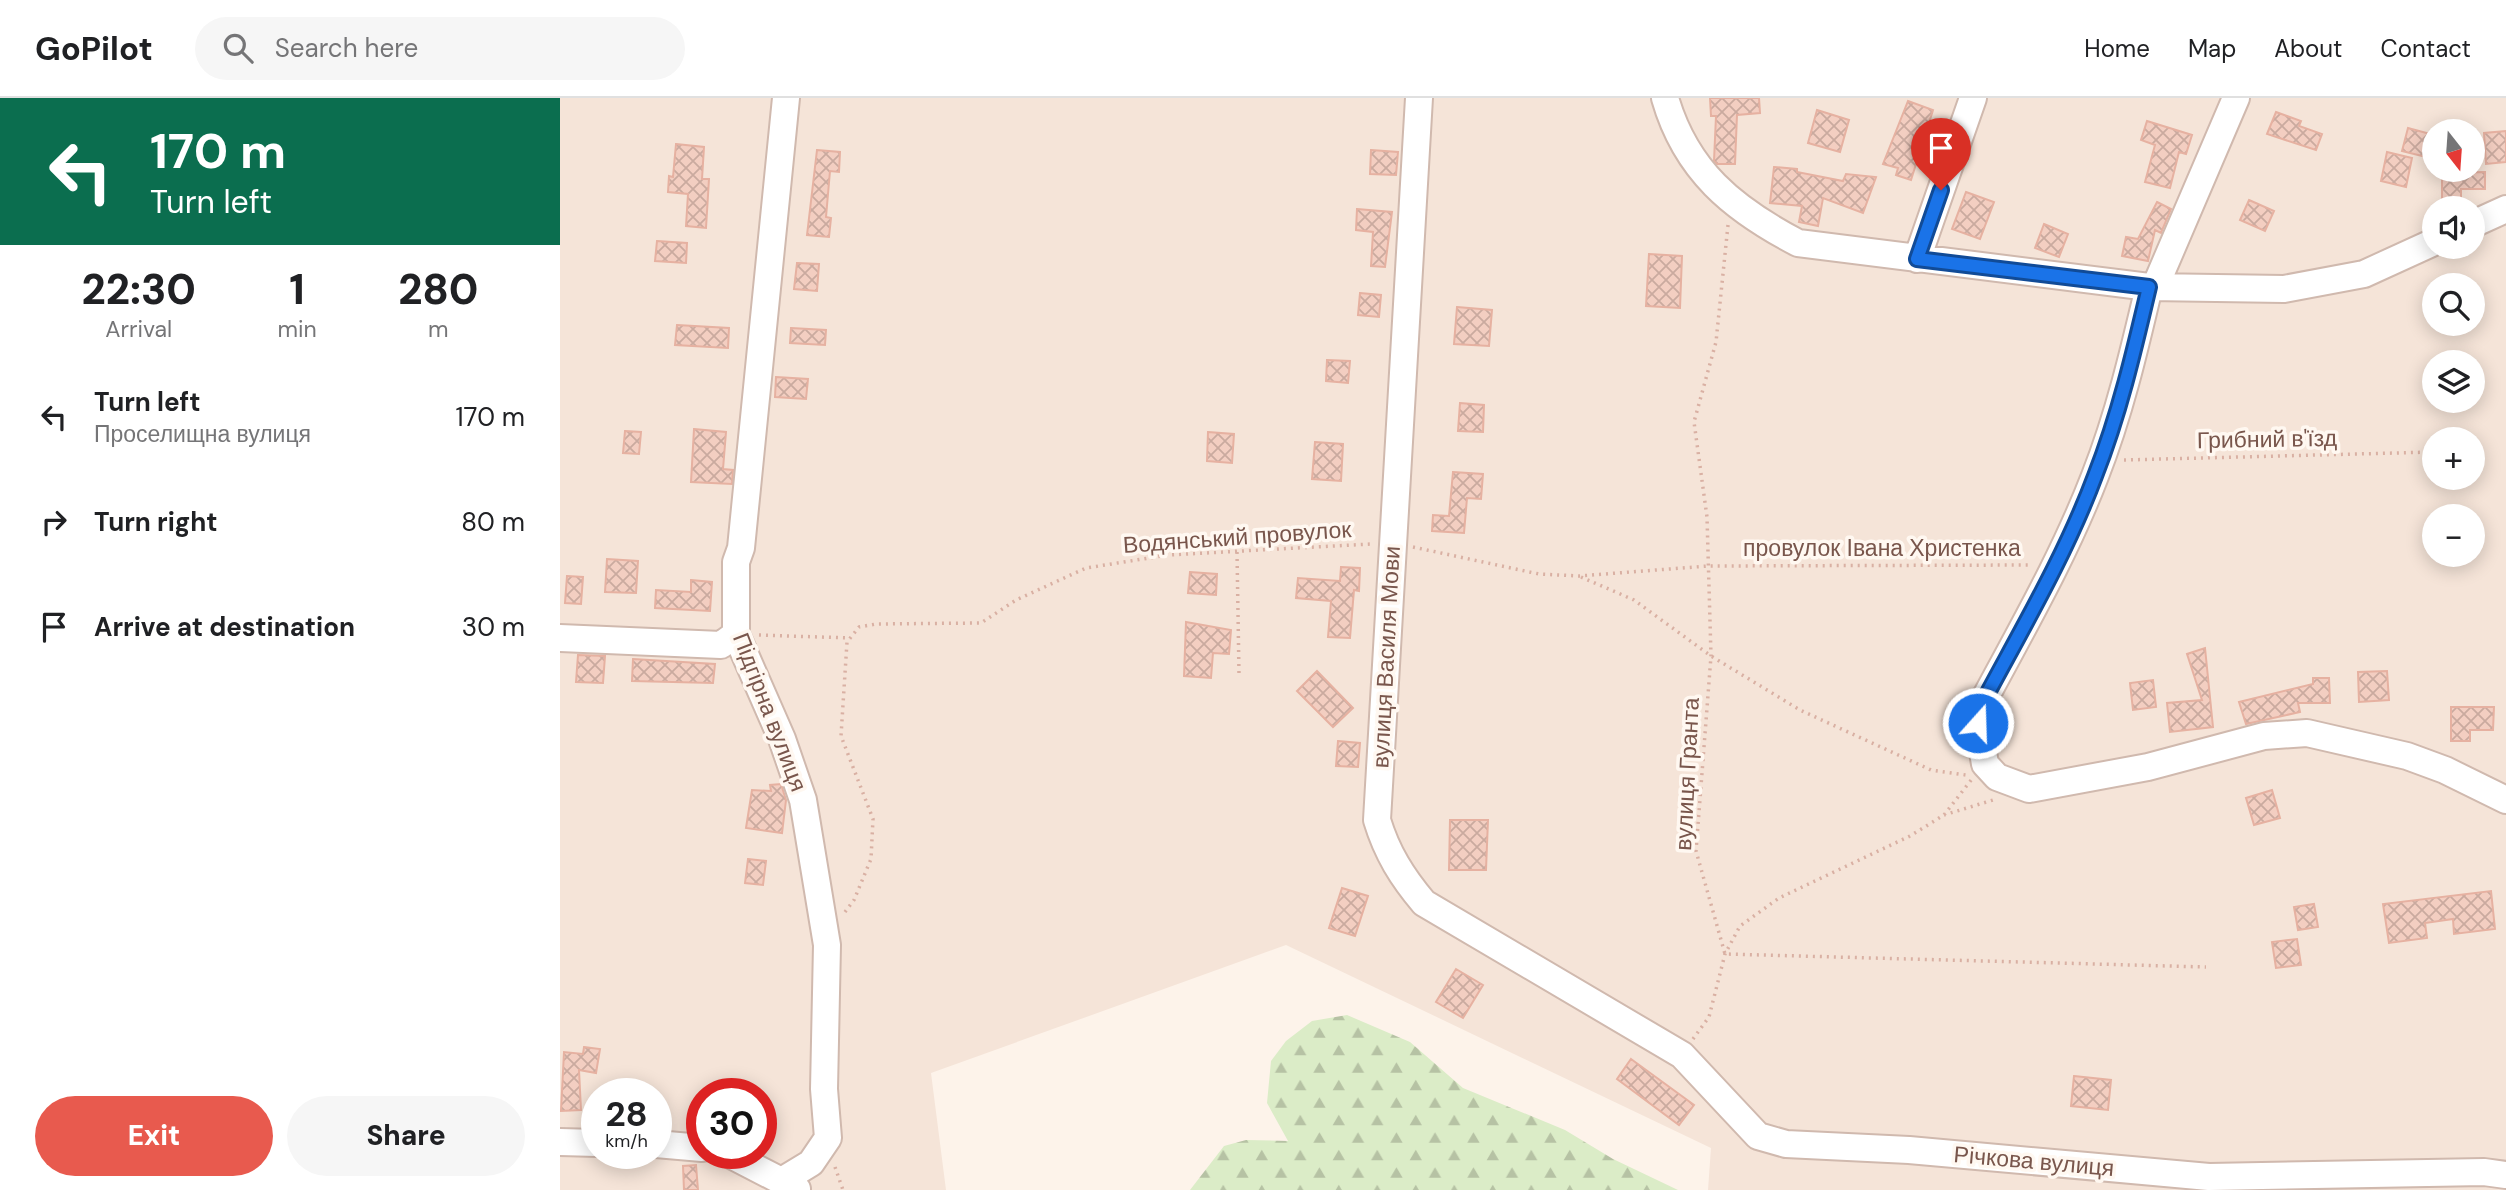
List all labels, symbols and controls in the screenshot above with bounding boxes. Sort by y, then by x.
search box [195,17,685,80]
text: GoPilot [35,27,153,70]
icon: search [219,29,257,67]
text: Search here [275,31,418,65]
text: Home [2084,33,2150,64]
text: Map [2188,33,2236,64]
text: About [2274,33,2343,64]
text: Contact [2381,33,2471,64]
pin [1911,118,1971,190]
text: 170 m [150,119,286,183]
north arrow [2422,119,2485,182]
map controls [2422,119,2485,567]
icon: left [35,126,126,217]
icon: arrive [1922,129,1960,167]
text: Turn left [150,181,272,223]
button: sound [2422,196,2485,259]
text: 22:30 [81,262,196,317]
text: 1 [289,262,305,317]
text: 280 [398,262,479,317]
button: search [2422,273,2485,336]
text: Arrival [105,314,172,344]
text: min [277,314,317,344]
text: m [428,314,449,344]
button: layers [2422,350,2485,413]
text: Turn left [94,385,201,419]
icon: left [35,398,73,436]
text: 170 m [456,400,525,434]
text: Проселищна вулиця [94,419,311,449]
street label: Грибний в'їзд [2197,423,2338,455]
button: + [2422,427,2485,490]
icon: right [35,503,73,541]
button: − [2422,504,2485,567]
text: Turn right [94,505,218,539]
text: 80 m [461,505,525,539]
street label: Водянський провулок [1122,514,1353,560]
street label: провулок Івана Христенка [1743,533,2021,563]
street label: вулиця Василя Мови [1365,545,1407,769]
icon: arrive [35,608,73,646]
text: Arrive at destination [94,610,355,644]
text: 30 m [462,610,525,644]
street label: Підгірна вулиця [726,628,814,796]
position arrow [1941,686,2015,760]
street label: вулиця Гранта [1668,696,1706,851]
speed limit sign: 30 [686,1078,777,1169]
text: 28 [605,1091,648,1137]
button: Exit [35,1096,273,1176]
button: Share [287,1096,525,1176]
text: km/h [605,1129,648,1153]
street label: Річкова вулиця [1952,1139,2116,1183]

